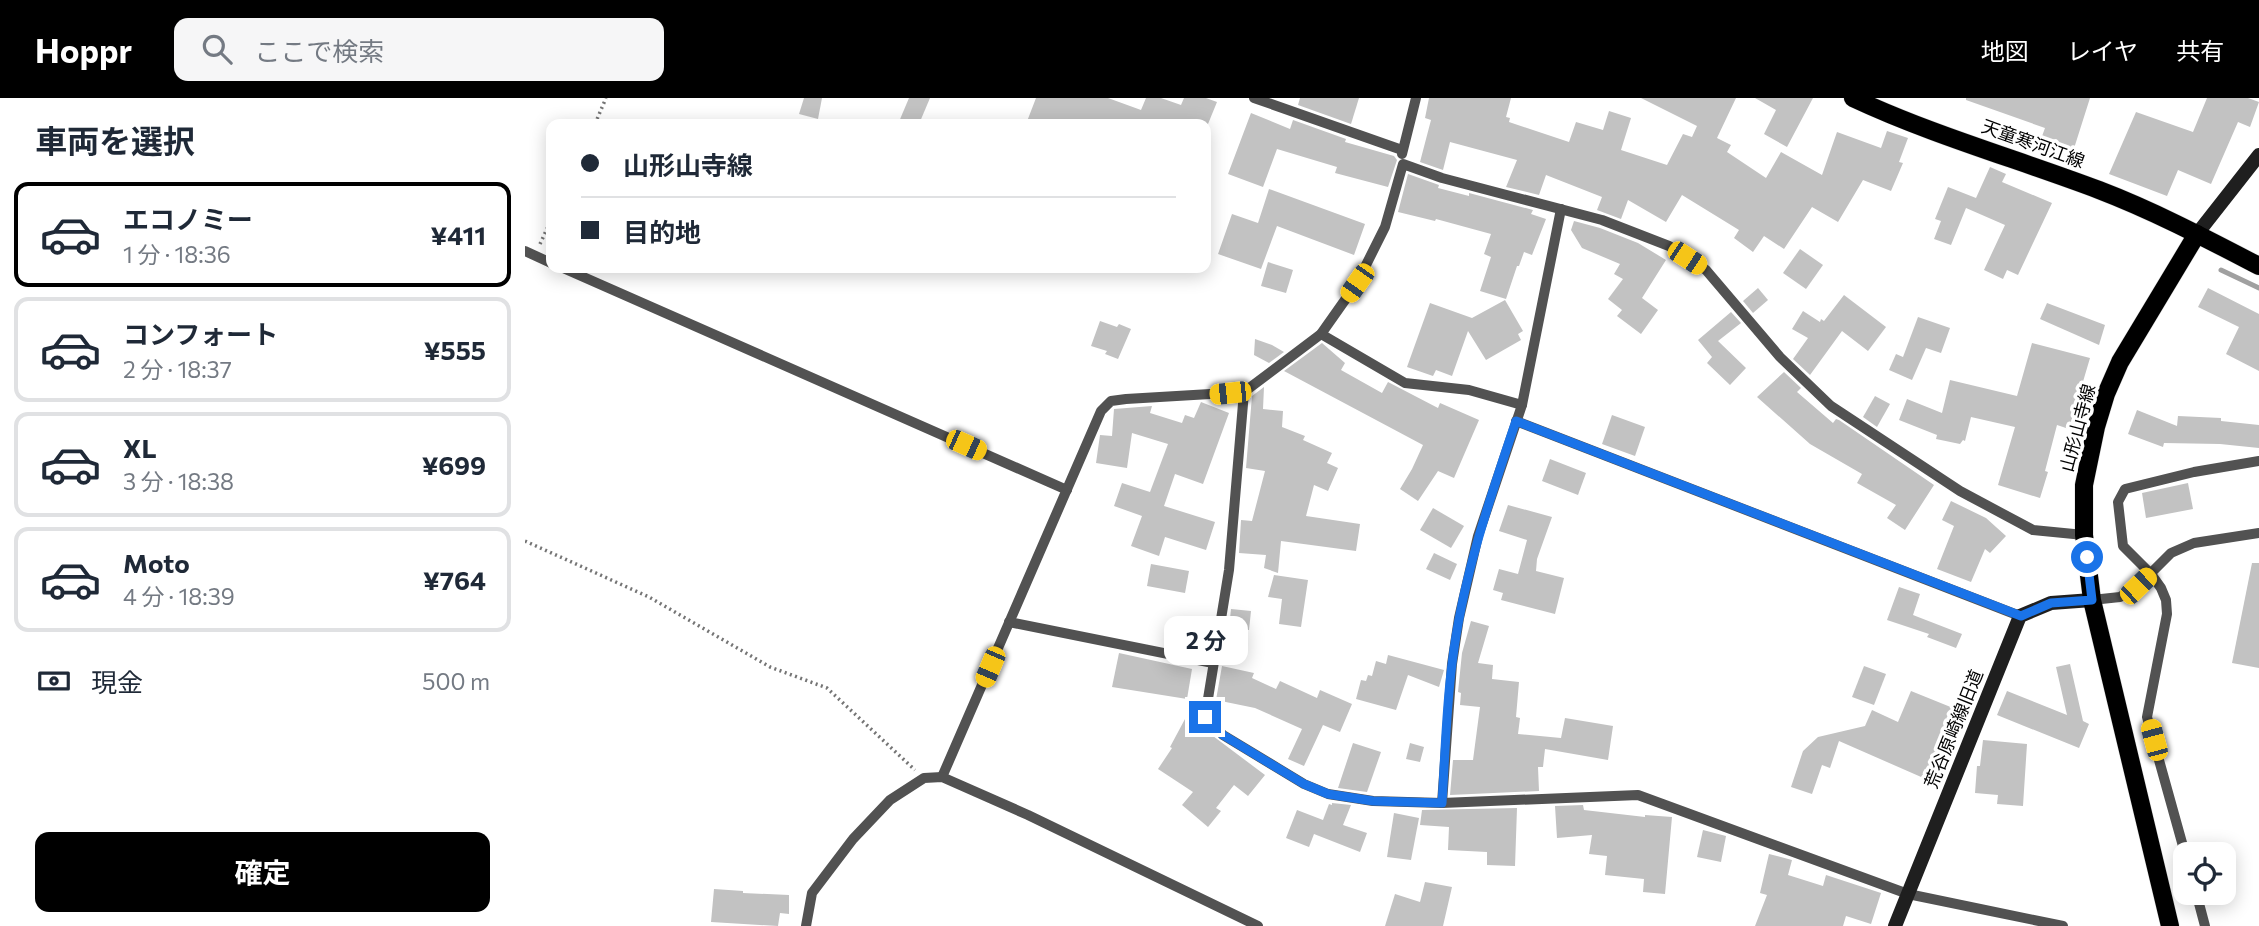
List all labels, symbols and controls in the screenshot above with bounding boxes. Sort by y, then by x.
search box [174,18,664,81]
text: Hoppr [35,29,132,70]
icon: search [198,30,236,68]
text: ここで検索 [254,35,384,66]
text: 地図 [1981,36,2029,65]
text: レイヤ [2067,36,2138,65]
text: 共有 [2176,36,2224,65]
street label: 天童寒河江線 [1979,114,2088,172]
text: 車両を選択 [35,120,195,160]
text: 山形山寺線 [623,149,753,180]
icon: car [39,203,102,266]
text: エコノミー [123,203,253,234]
text: 目的地 [623,216,701,247]
text: ¥411 [430,219,486,250]
car [1664,238,1711,278]
text: 1 分 · 18:36 [123,240,231,268]
car [1337,260,1378,306]
icon: car [39,318,102,381]
text: コンフォート [123,318,278,349]
text: ¥555 [424,334,486,365]
text: 2 分 · 18:37 [123,355,232,383]
car [1209,380,1252,406]
street label: 山形山寺線 [2055,381,2099,474]
car [943,427,990,463]
text: XL [123,432,157,463]
icon: car [39,433,102,496]
text: ¥699 [422,449,486,480]
text: 3 分 · 18:38 [123,467,234,495]
route start [2071,541,2103,573]
text: Moto [123,547,190,578]
icon: car [39,548,102,611]
text: ¥764 [423,564,486,595]
car [2116,564,2161,608]
text: 4 分 · 18:39 [123,582,235,610]
callout: 2 分 [1163,616,1247,664]
text: 2 分 [1186,626,1226,654]
car [973,644,1008,690]
icon: cash [35,662,73,700]
text: 現金 [91,666,143,697]
street label: 荒谷原崎線旧道 [1919,666,1987,791]
text: 500 m [422,667,490,695]
route end [1189,701,1221,733]
car [2139,717,2170,763]
button: 確定 [35,832,490,912]
map controls [2173,842,2236,905]
button: locate [2173,842,2236,905]

